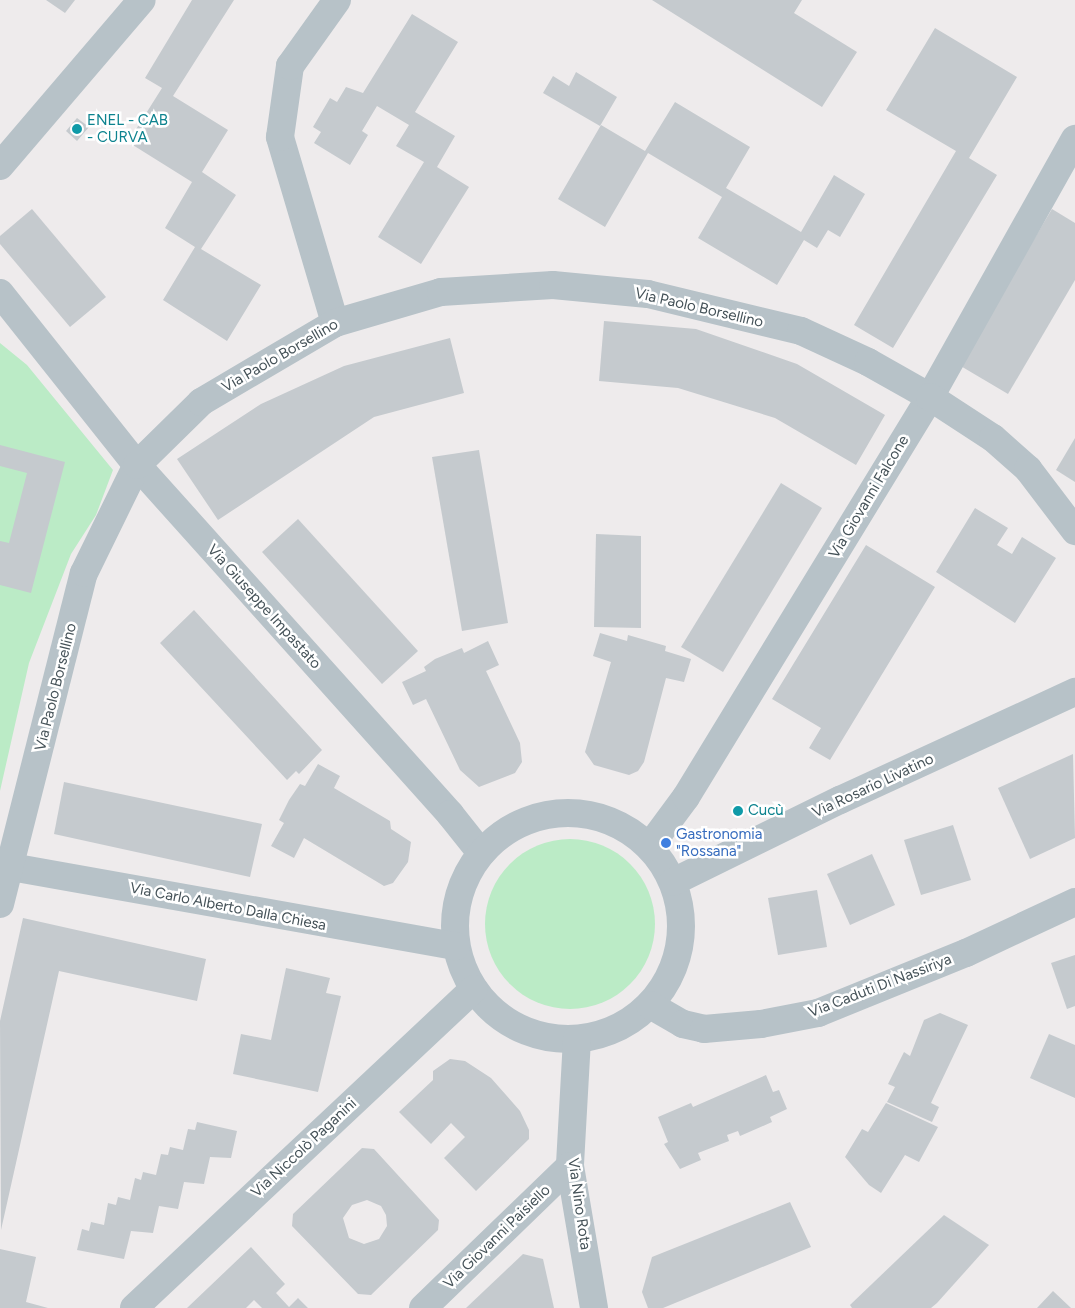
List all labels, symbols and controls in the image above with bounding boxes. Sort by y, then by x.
place label: ENEL - CAB - CURVA [87,111,168,146]
marker: ENEL - CAB - CURVA [71,123,83,135]
street label: Via Paolo Borsellino [633,284,765,332]
street label: Via Paolo Borsellino [219,315,341,397]
street label: Via Giovanni Falcone [825,432,913,562]
street label: Via Giuseppe Impastato [203,541,325,673]
street label: Via Paolo Borsellino [31,621,81,753]
street label: Via Rosario Livatino [810,750,936,822]
place label: Cucù [748,802,784,820]
marker: Cucù [732,805,744,817]
place label: Gastronomia "Rossana" [676,825,762,860]
marker: Gastronomia "Rossana" [660,837,672,849]
street label: Via Carlo Alberto Dalla Chiesa [128,879,328,935]
street label: Via Caduti Di Nassiriya [806,950,954,1022]
street label: Via Niccolò Paganini [248,1095,360,1201]
street label: Via Nino Rota [564,1157,594,1251]
street label: Via Giovanni Paisiello [440,1181,554,1293]

